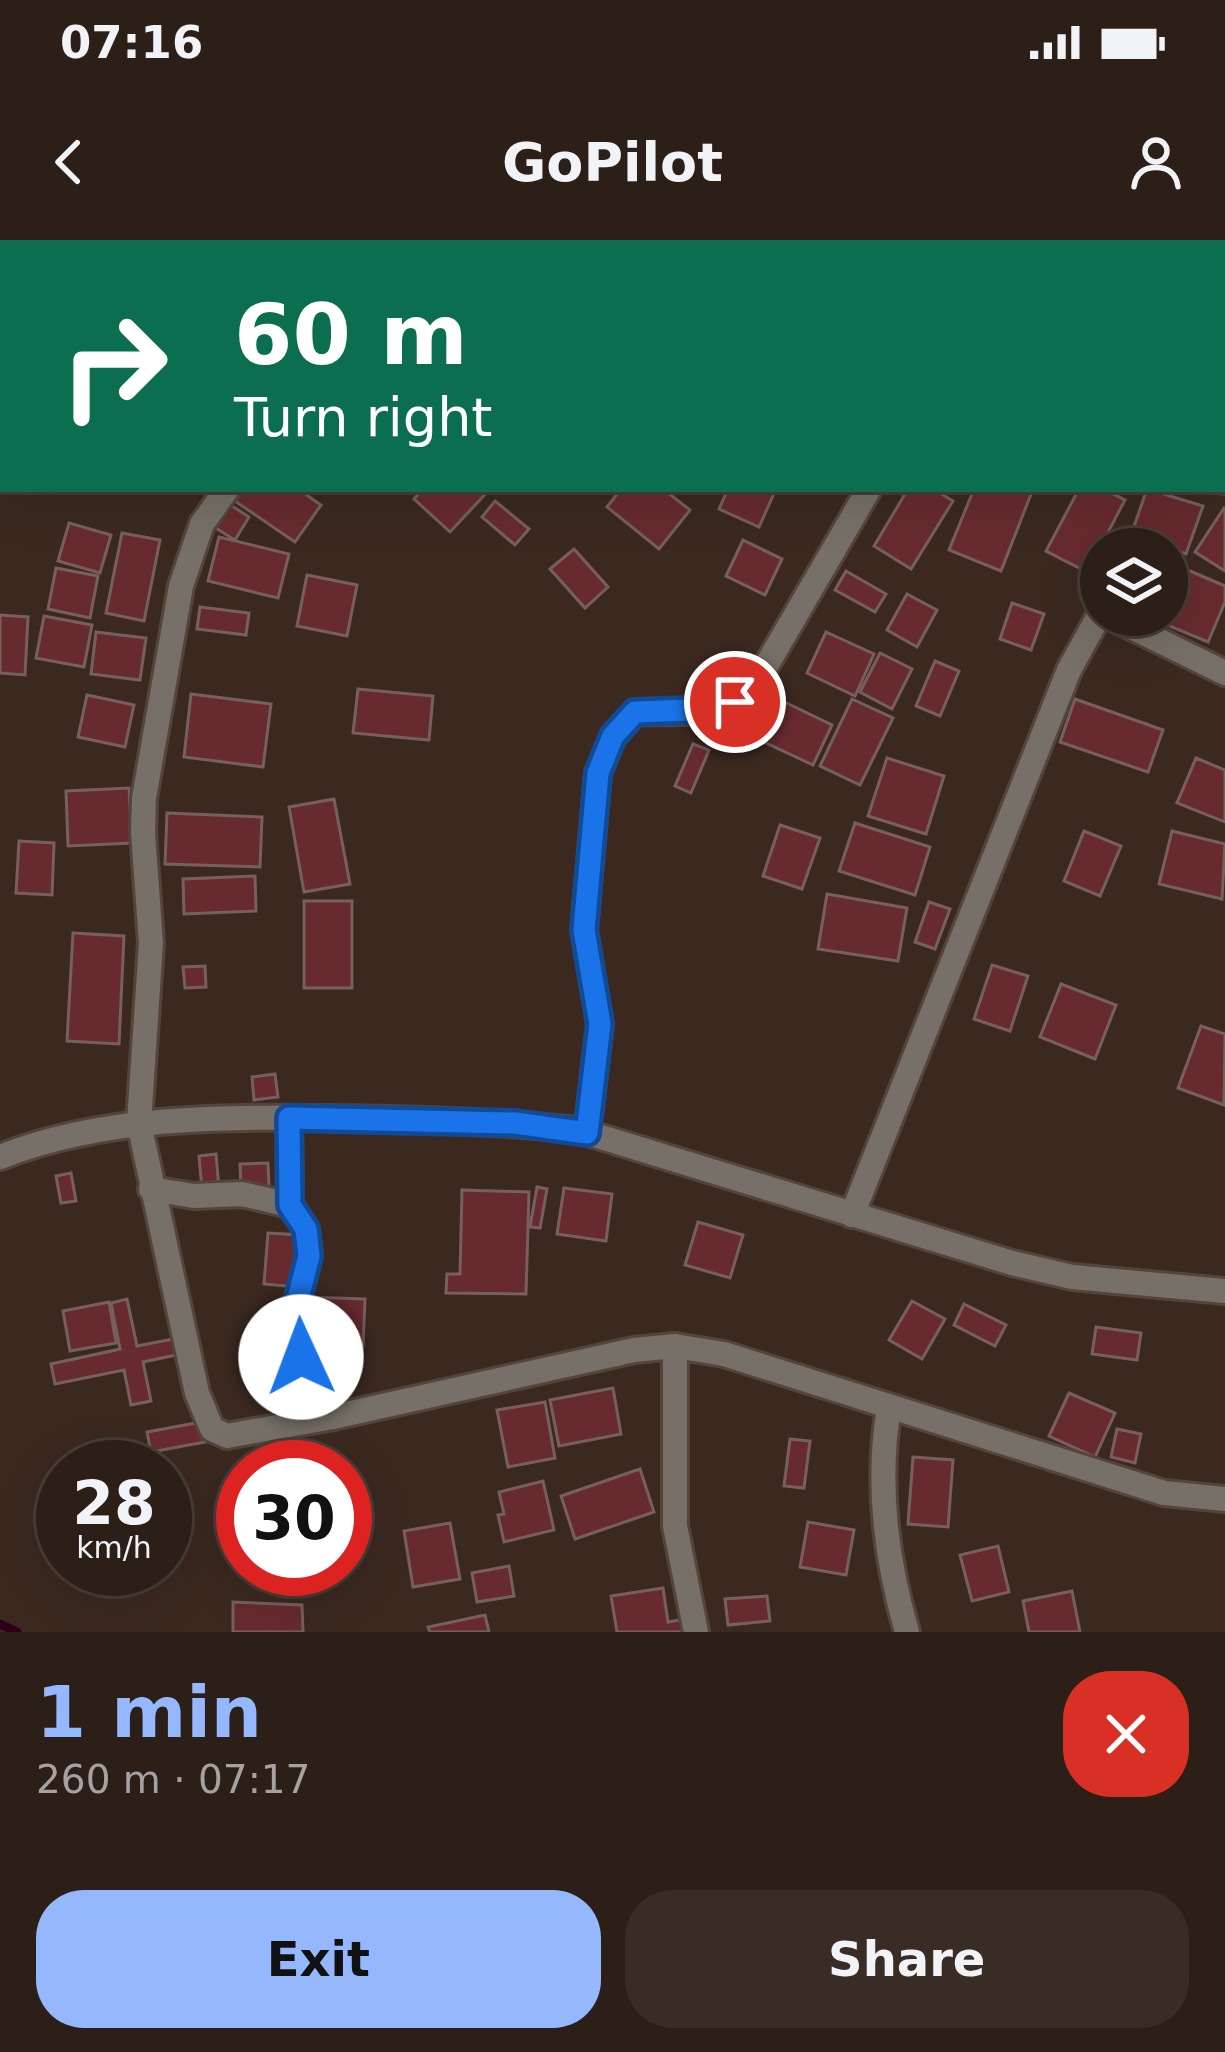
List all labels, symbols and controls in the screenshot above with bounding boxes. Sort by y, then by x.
text: 07:16 [60,16,203,69]
icon: back [36,129,102,195]
icon: person [1123,129,1189,195]
text: GoPilot [502,131,723,194]
text: 60 m [234,286,468,384]
icon: right [36,288,192,444]
text: Turn right [234,386,493,449]
map controls [1080,528,1188,636]
button: layers [1080,528,1188,636]
pin [684,651,786,753]
icon: arrive [702,669,768,735]
position arrow [238,1294,364,1420]
speed limit sign: 30 [216,1440,372,1596]
text: 28 [72,1468,156,1538]
text: km/h [76,1530,152,1565]
text: 1 min [36,1670,262,1754]
button: close [1063,1671,1189,1797]
text: 260 m · 07:17 [36,1757,310,1802]
button: Exit [36,1890,601,2028]
button: Share [625,1890,1189,2028]

